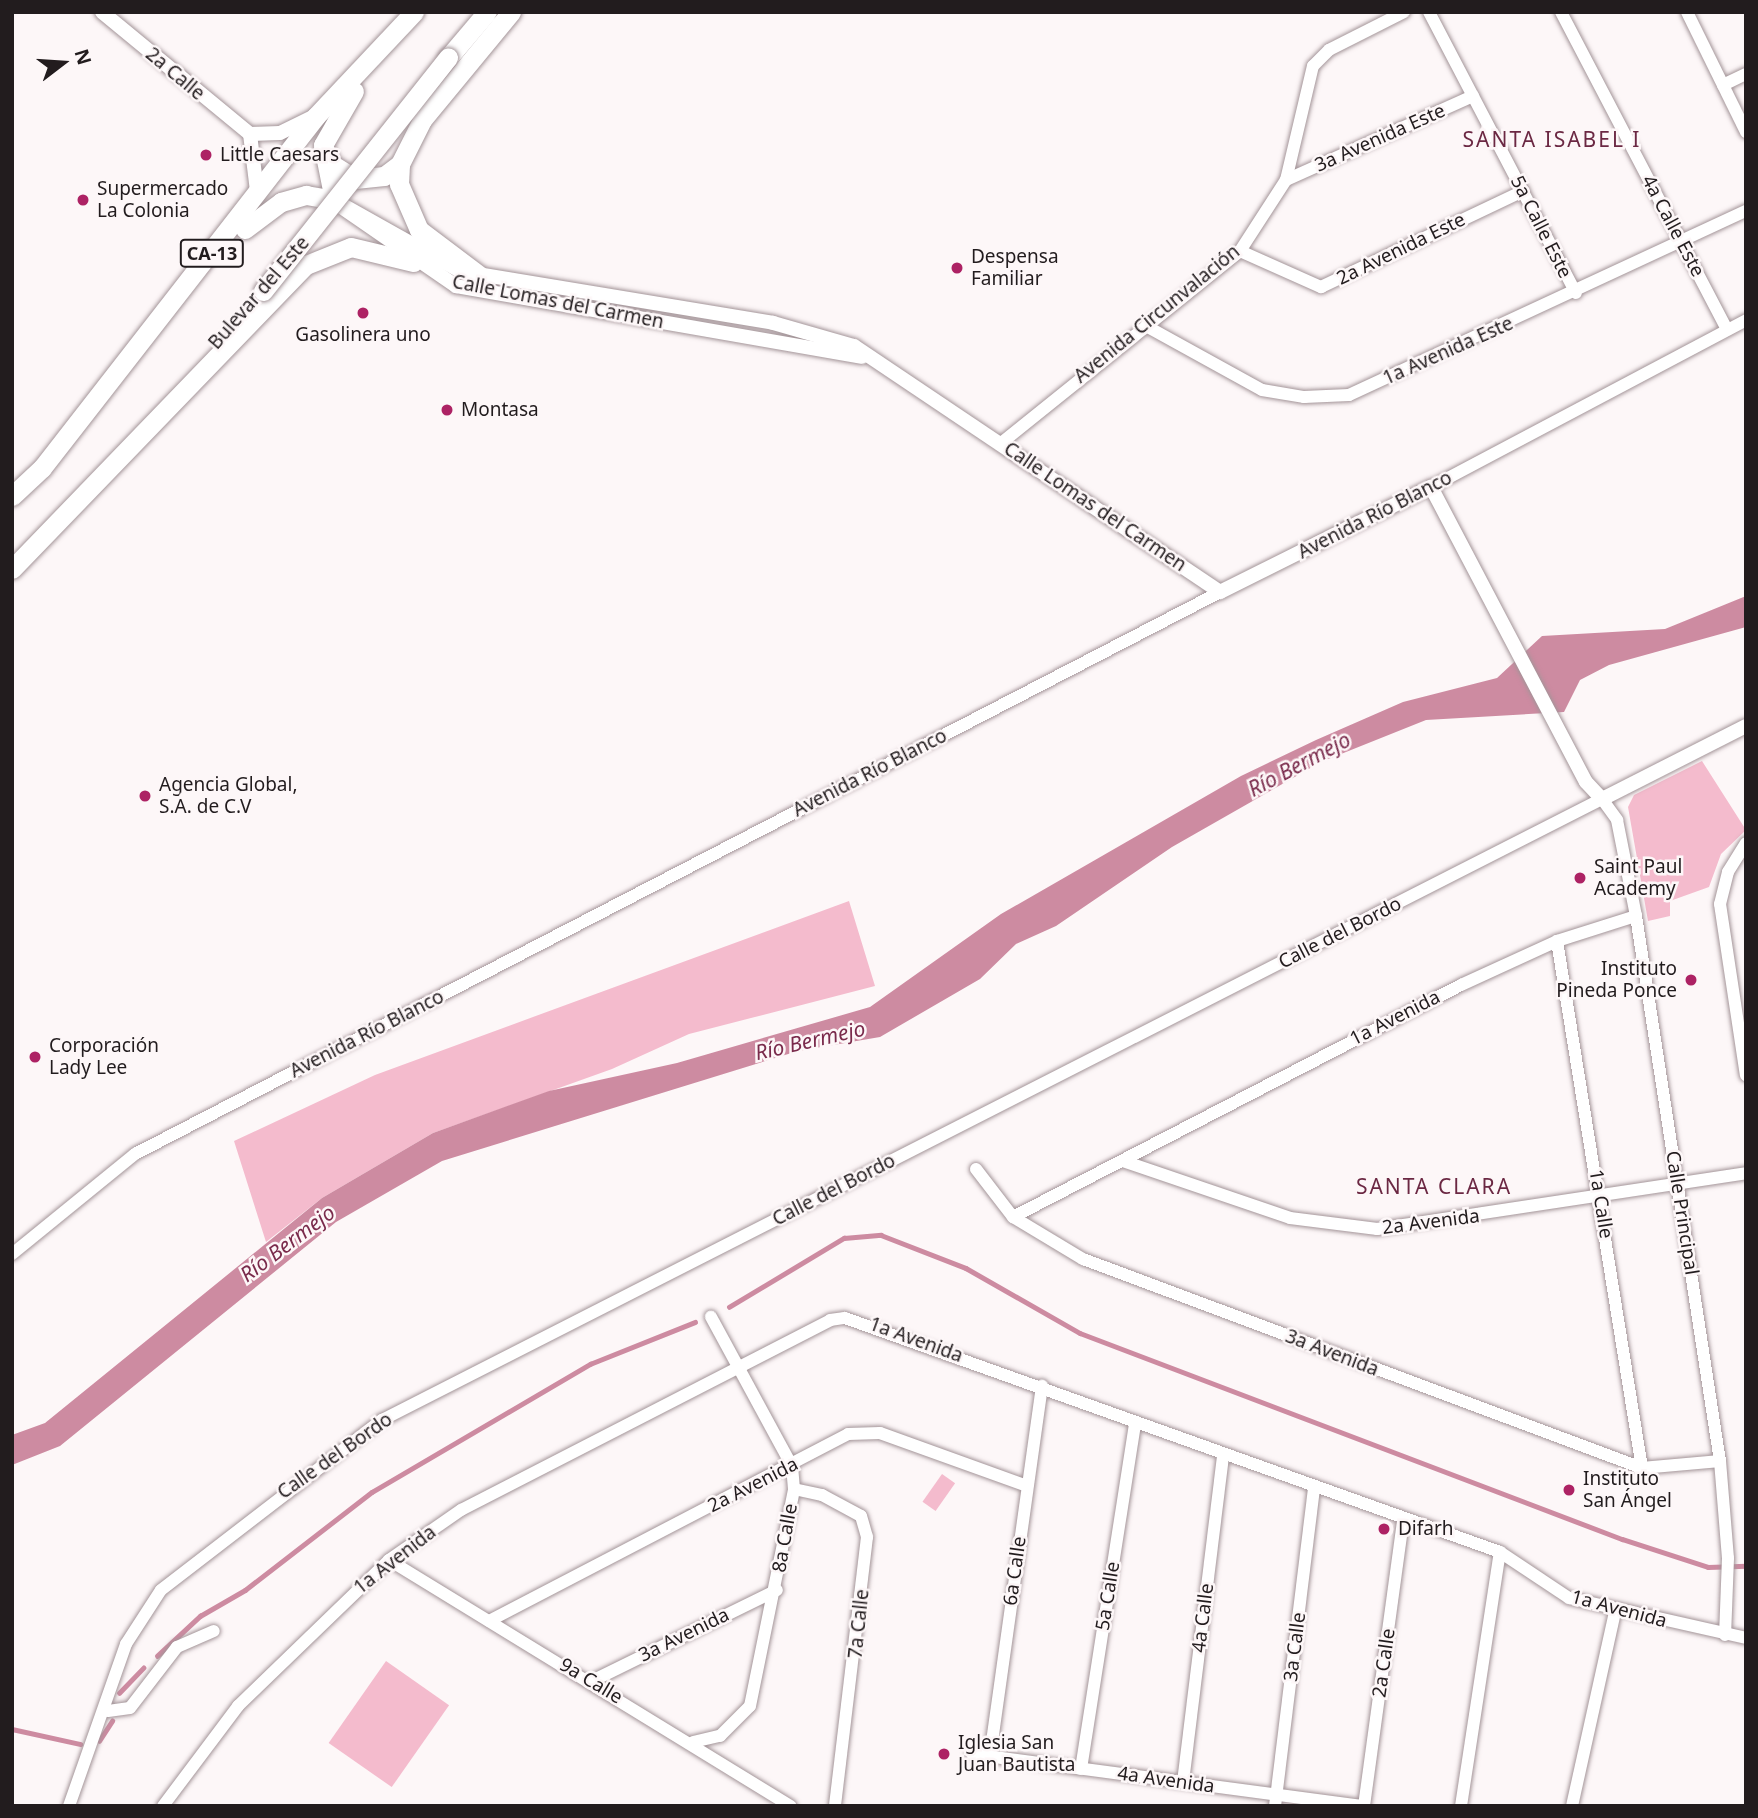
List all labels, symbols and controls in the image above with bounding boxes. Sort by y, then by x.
north arrow [28,28,98,98]
street label: 2a Calle [141,43,209,105]
text: N [68,46,98,68]
street label: 3a Avenida Este [1311,99,1449,177]
district label: SANTA ISABEL I [1464,126,1640,152]
place label: Little Caesars [220,144,339,166]
marker: Little Caesars [198,147,214,163]
street label: 4a Calle Este [1637,171,1709,281]
street label: 5a Calle Este [1505,172,1577,282]
place label: Supermercado La Colonia [97,178,228,222]
marker: Supermercado La Colonia [75,192,91,208]
street label: 2a Avenida Este [1333,208,1469,290]
street label: Bulevar del Este [204,232,314,354]
road number: CA-13 [179,239,245,268]
street label: Avenida Circunvalación [1070,240,1244,388]
place label: Despensa Familiar [971,246,1059,290]
marker: Despensa Familiar [949,260,965,276]
street label: Calle Lomas del Carmen [450,270,666,334]
marker: Gasolinera uno [355,305,371,321]
street label: 1a Avenida Este [1379,312,1517,390]
place label: Gasolinera uno [295,324,431,346]
place label: Montasa [461,399,539,421]
marker: Montasa [439,402,455,418]
street label: Calle Lomas del Carmen [999,437,1191,577]
street label: Avenida Río Blanco [1294,466,1456,564]
street label: Avenida Río Blanco [789,724,951,822]
water label: Río Bermejo [1244,727,1354,801]
place label: Agencia Global, S.A. de C.V [159,774,297,818]
marker: Agencia Global, S.A. de C.V [137,788,153,804]
place label: Saint Paul Academy [1594,856,1682,900]
marker: Saint Paul Academy [1572,870,1588,886]
street label: Calle del Bordo [1275,892,1405,974]
place label: Instituto Pineda Ponce [1556,958,1677,1002]
marker: Instituto Pineda Ponce [1683,972,1699,988]
street label: Avenida Río Blanco [286,985,448,1083]
street label: 1a Avenida [1346,986,1444,1050]
water label: Río Bermejo [752,1015,868,1065]
place label: Corporación Lady Lee [49,1035,159,1079]
marker: Corporación Lady Lee [27,1049,43,1065]
street label: Calle del Bordo [769,1149,899,1231]
street label: Calle Principal [1661,1149,1703,1277]
street label: 1a Calle [1584,1168,1618,1240]
district label: SANTA CLARA [1357,1173,1511,1199]
water label: Río Bermejo [235,1199,339,1287]
street label: 2a Avenida [1381,1205,1481,1239]
street label: 1a Avenida [866,1313,966,1367]
street label: 3a Avenida [1282,1325,1382,1381]
street label: Calle del Bordo [273,1408,397,1504]
street label: 2a Avenida [704,1453,802,1517]
place label: Instituto San Ángel [1583,1468,1672,1512]
marker: Instituto San Ángel [1561,1482,1577,1498]
street label: 8a Calle [768,1502,802,1574]
place label: Difarh [1398,1518,1454,1540]
street label: 1a Avenida [349,1521,441,1599]
marker: Difarh [1376,1521,1392,1537]
street label: 6a Calle [999,1535,1031,1607]
street label: 5a Calle [1091,1560,1125,1632]
street label: 4a Calle [1187,1582,1219,1654]
street label: 1a Avenida [1569,1585,1669,1633]
street label: 7a Calle [844,1588,874,1660]
street label: 3a Avenida [635,1603,733,1667]
street label: 3a Calle [1279,1611,1311,1683]
street label: 2a Calle [1368,1627,1400,1699]
street label: 9a Calle [555,1653,627,1709]
place label: Iglesia San Juan Bautista [958,1732,1075,1776]
marker: Iglesia San Juan Bautista [936,1746,952,1762]
street label: 4a Avenida [1116,1762,1216,1798]

